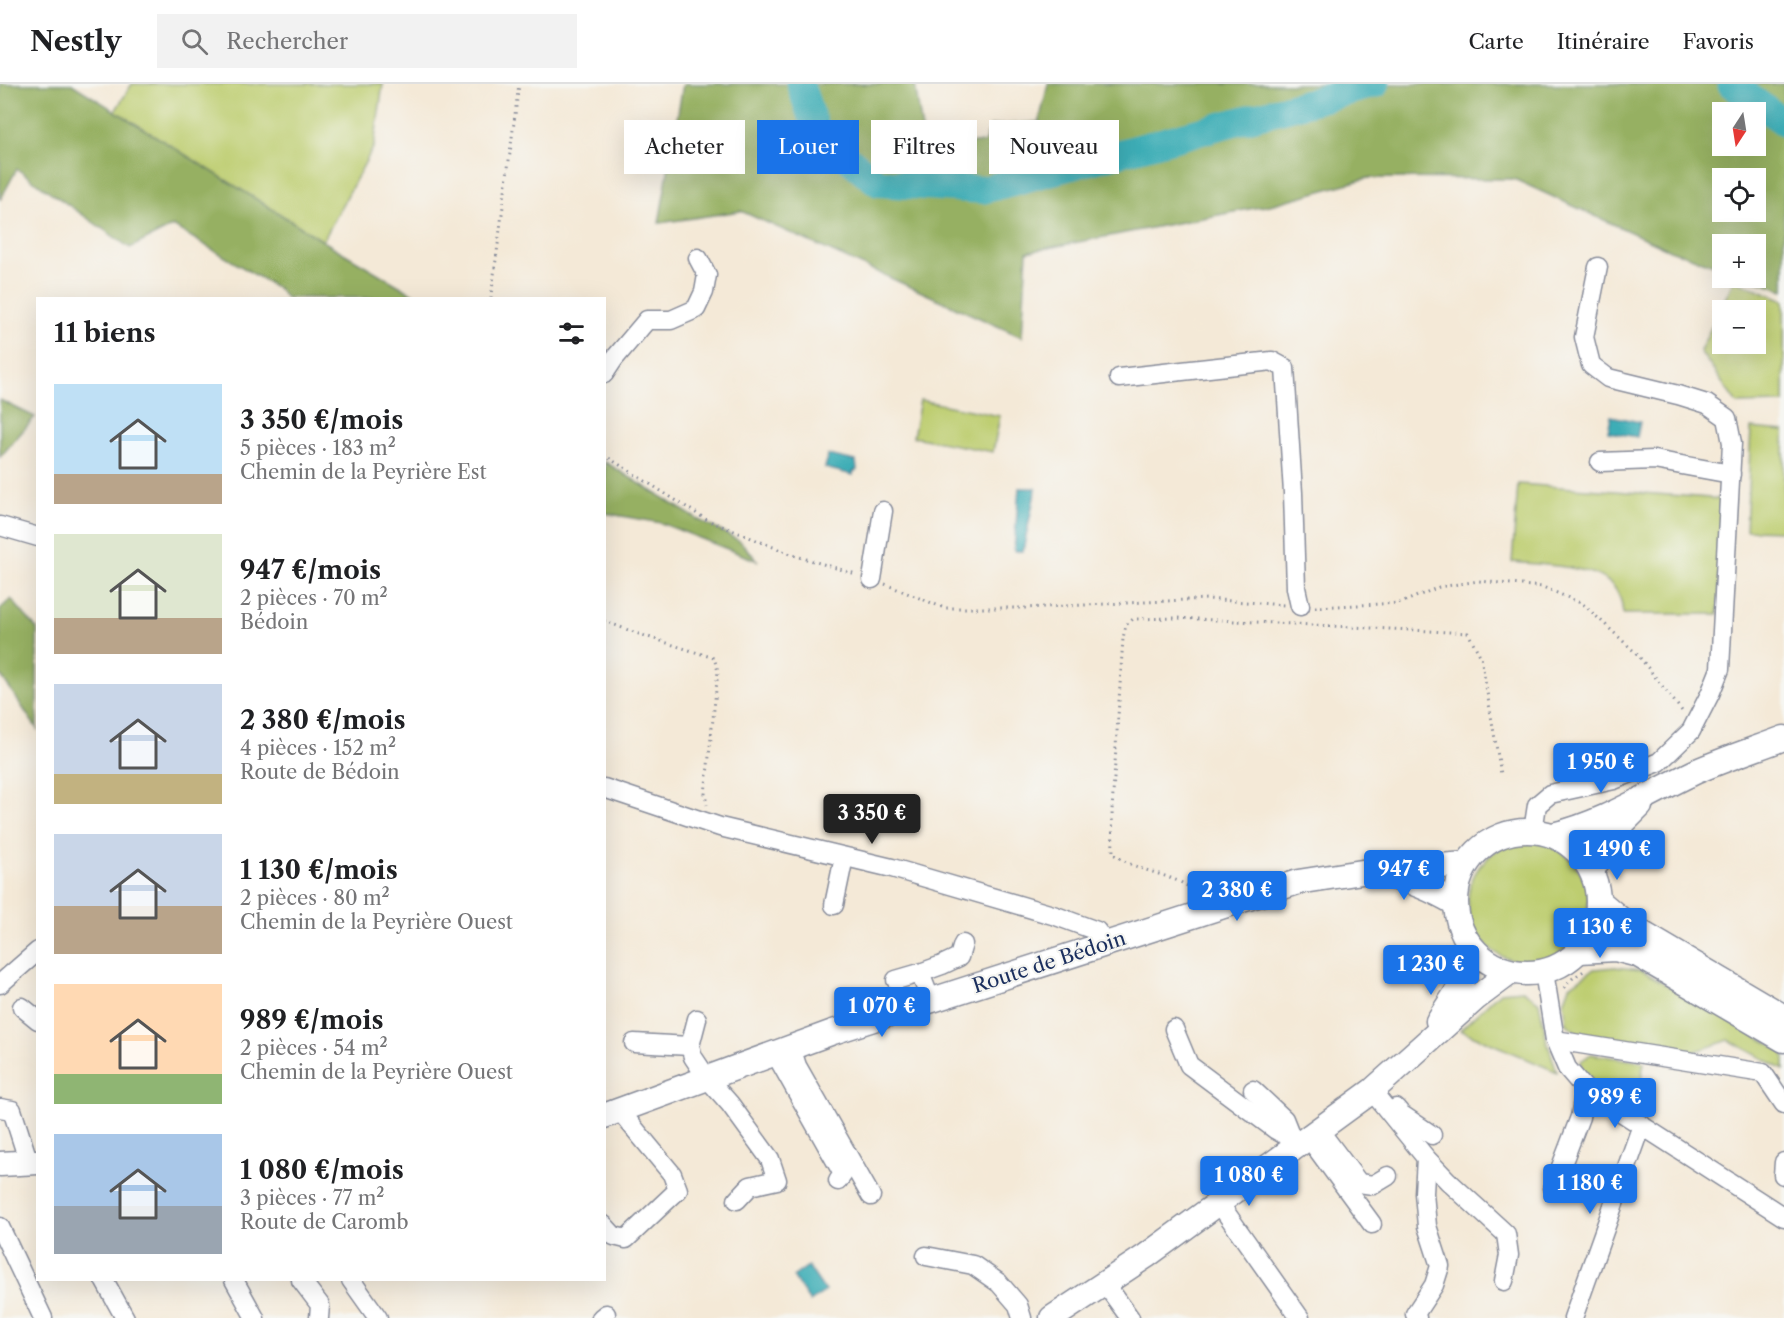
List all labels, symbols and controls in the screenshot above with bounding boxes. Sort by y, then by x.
search box [157,14,577,68]
text: Nestly [30,24,121,58]
icon: search [178,25,211,58]
text: Rechercher [226,28,348,55]
text: Carte [1468,29,1524,54]
text: Itinéraire [1557,29,1650,54]
text: Favoris [1683,29,1754,54]
north arrow [1712,102,1766,156]
map controls [1712,102,1766,354]
chip: Acheter [624,120,745,174]
chip: Louer [757,120,859,174]
chip: Filtres [871,120,977,174]
chip: Nouveau [989,120,1119,174]
button: locate [1712,168,1766,222]
button: + [1712,234,1766,288]
button: − [1712,300,1766,354]
text: 11 biens [54,317,156,349]
icon: filters [555,317,588,350]
text: 3 350 €/mois [240,404,403,436]
icon: home [102,408,174,480]
text: 5 pièces · 183 m² [240,436,396,460]
text: Chemin de la Peyrière Est [240,460,486,484]
text: 947 €/mois [240,554,381,586]
icon: home [102,558,174,630]
text: 2 pièces · 70 m² [240,586,388,610]
text: Bédoin [240,610,308,634]
text: 2 380 €/mois [240,704,406,736]
icon: home [102,708,174,780]
text: 4 pièces · 152 m² [240,736,396,760]
pin: 1 950 € [1546,743,1656,794]
text: 1 950 € [1567,750,1635,774]
text: Route de Bédoin [240,760,400,784]
pin: 3 350 € [817,794,927,845]
text: 3 350 € [837,801,907,825]
pin: 1 490 € [1562,830,1672,881]
text: 1 490 € [1583,837,1651,861]
pin: 947 € [1362,850,1446,901]
text: 1 130 €/mois [240,854,398,886]
text: 947 € [1378,857,1430,881]
icon: home [102,858,174,930]
pin: 2 380 € [1182,871,1292,922]
text: 2 380 € [1202,878,1272,902]
text: 2 pièces · 80 m² [240,886,390,910]
pin: 1 130 € [1545,908,1655,959]
text: Chemin de la Peyrière Ouest [240,910,513,934]
text: 1 130 € [1568,915,1632,939]
street label: Route de Bédoin [969,926,1129,998]
pin: 1 230 € [1376,945,1486,996]
text: 1 230 € [1397,952,1465,976]
pin: 1 070 € [827,987,937,1038]
text: 1 070 € [848,994,916,1018]
text: 989 €/mois [240,1004,384,1036]
icon: home [102,1008,174,1080]
text: 2 pièces · 54 m² [240,1036,388,1060]
text: Chemin de la Peyrière Ouest [240,1060,513,1084]
pin: 989 € [1573,1078,1657,1129]
text: 989 € [1588,1085,1642,1109]
text: 1 080 €/mois [240,1154,404,1186]
pin: 1 080 € [1194,1156,1304,1207]
icon: home [102,1158,174,1230]
text: 1 080 € [1214,1163,1284,1187]
pin: 1 180 € [1535,1164,1645,1215]
text: 1 180 € [1557,1171,1623,1195]
text: 3 pièces · 77 m² [240,1186,384,1210]
text: Route de Caromb [240,1210,408,1234]

